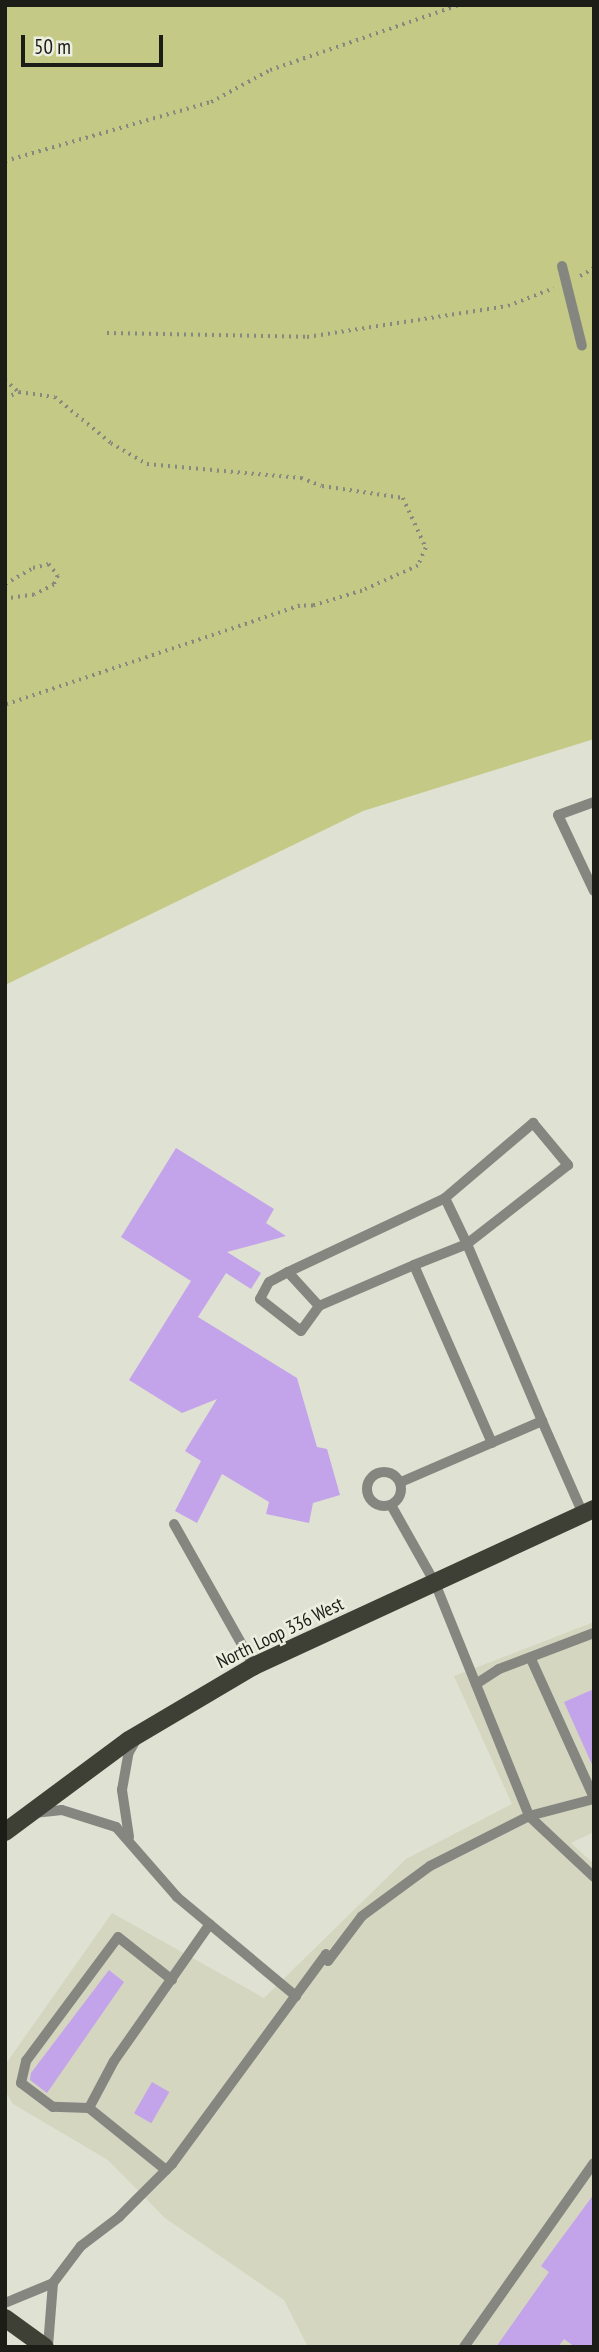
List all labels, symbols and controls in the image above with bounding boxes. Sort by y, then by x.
scale bar [24,21,166,65]
text: 50 m [34,33,71,60]
street label: North Loop 336 West [213,1592,347,1674]

